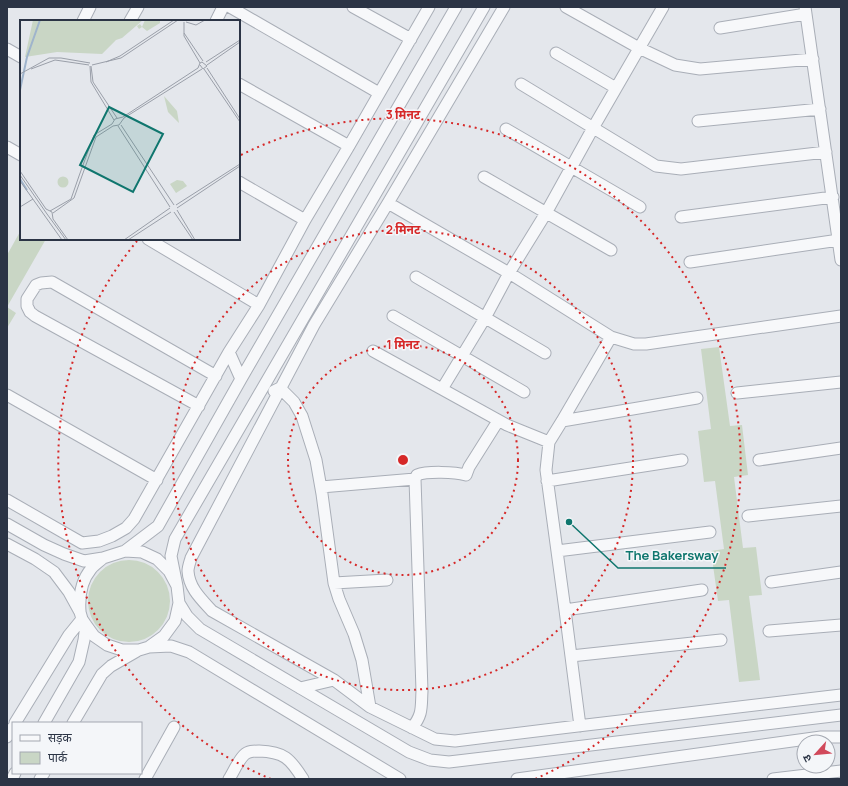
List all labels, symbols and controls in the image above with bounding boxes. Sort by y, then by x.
inset map [20,20,240,240]
text: 3 मिनट [386,106,421,123]
text: 2 मिनट [386,221,421,238]
text: 1 मिनट [387,336,420,353]
centre of rings [396,453,410,467]
callout: The Bakersway [618,543,726,568]
text: The Bakersway [626,546,719,564]
legend [12,722,142,774]
text: सड़क [48,729,73,746]
north arrow [796,734,836,774]
text: पार्क [48,749,68,766]
text: उ [798,752,815,765]

